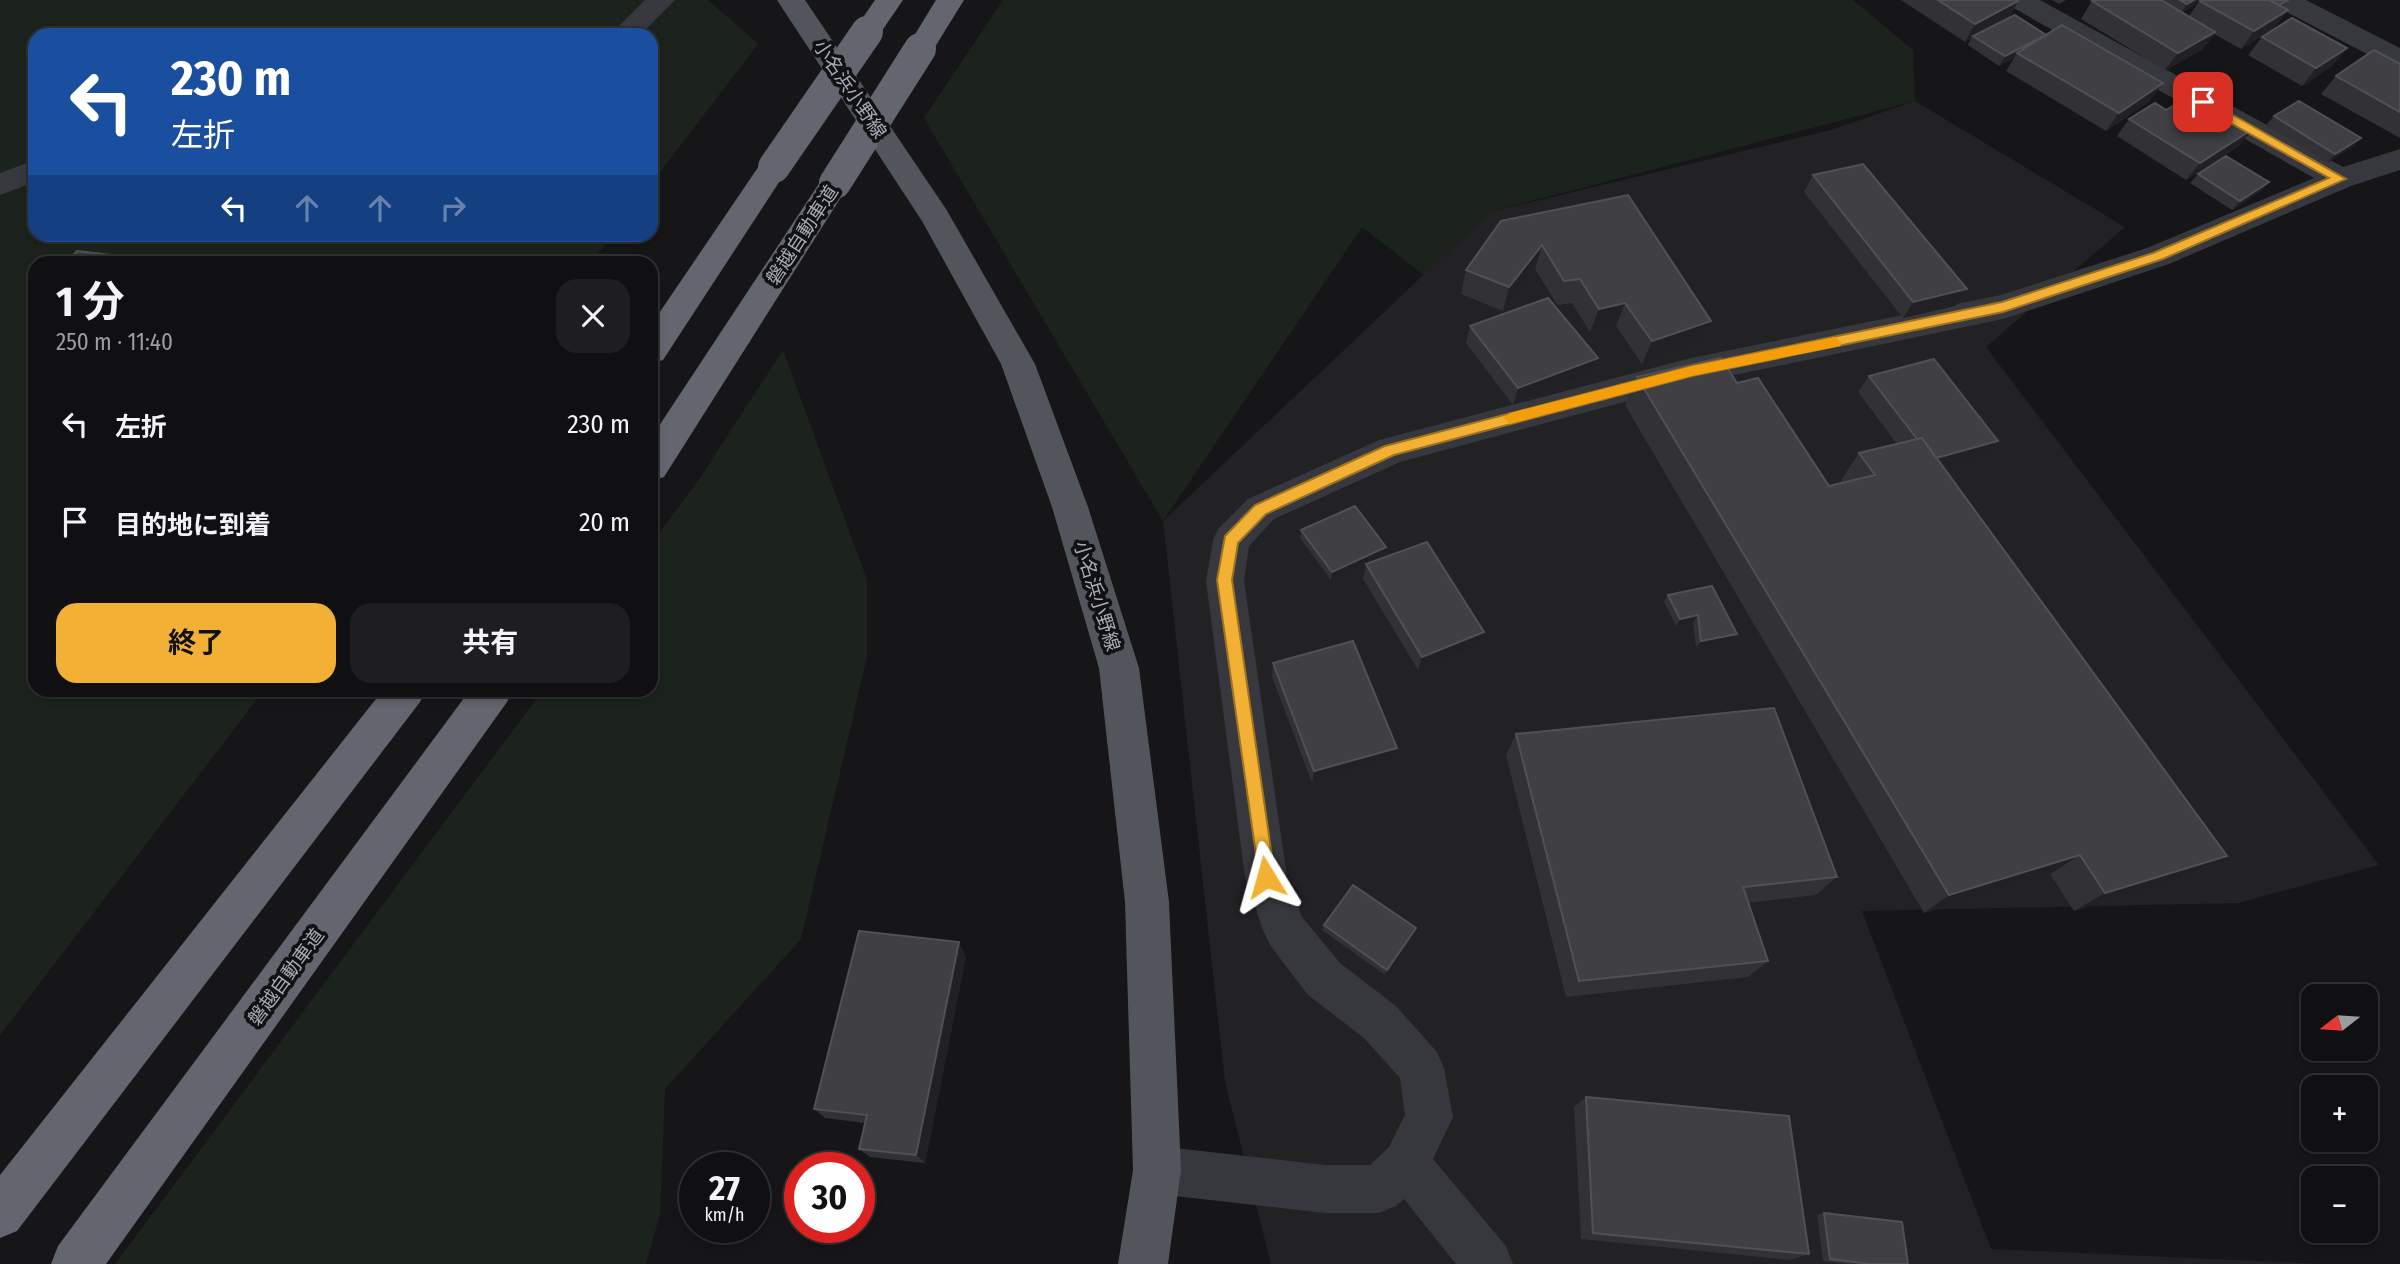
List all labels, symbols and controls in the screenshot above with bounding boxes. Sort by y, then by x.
street label: 小名浜小野線 [809,35,891,143]
text: 230 m [171,49,291,108]
icon: left [56,56,147,147]
pin [2173,72,2233,132]
icon: arrive [2184,83,2222,121]
text: 左折 [171,116,235,154]
street label: 磐越自動車道 [761,181,843,289]
icon: left [215,189,253,227]
icon: ahead [288,189,326,227]
icon: ahead [361,189,399,227]
icon: right [434,189,472,227]
text: 1 分 [56,277,125,327]
button: close [556,279,630,353]
text: 250 m · 11:40 [56,328,173,356]
icon: left [56,405,94,443]
text: 230 m [567,409,630,440]
text: 左折 [115,412,167,443]
icon: arrive [56,503,94,541]
text: 20 m [579,507,630,538]
text: 目的地に到着 [115,510,271,541]
street label: 小名浜小野線 [1069,538,1125,654]
button: 終了 [56,603,336,683]
button: 共有 [350,603,630,683]
position arrow [1229,840,1303,914]
street label: 磐越自動車道 [243,924,329,1030]
north arrow [2301,984,2378,1060]
map controls [2301,984,2378,1243]
button: + [2301,1075,2378,1152]
speed limit sign: 30 [784,1152,875,1243]
button: − [2301,1166,2378,1243]
text: 27 [709,1167,740,1209]
text: km/h [704,1204,745,1226]

